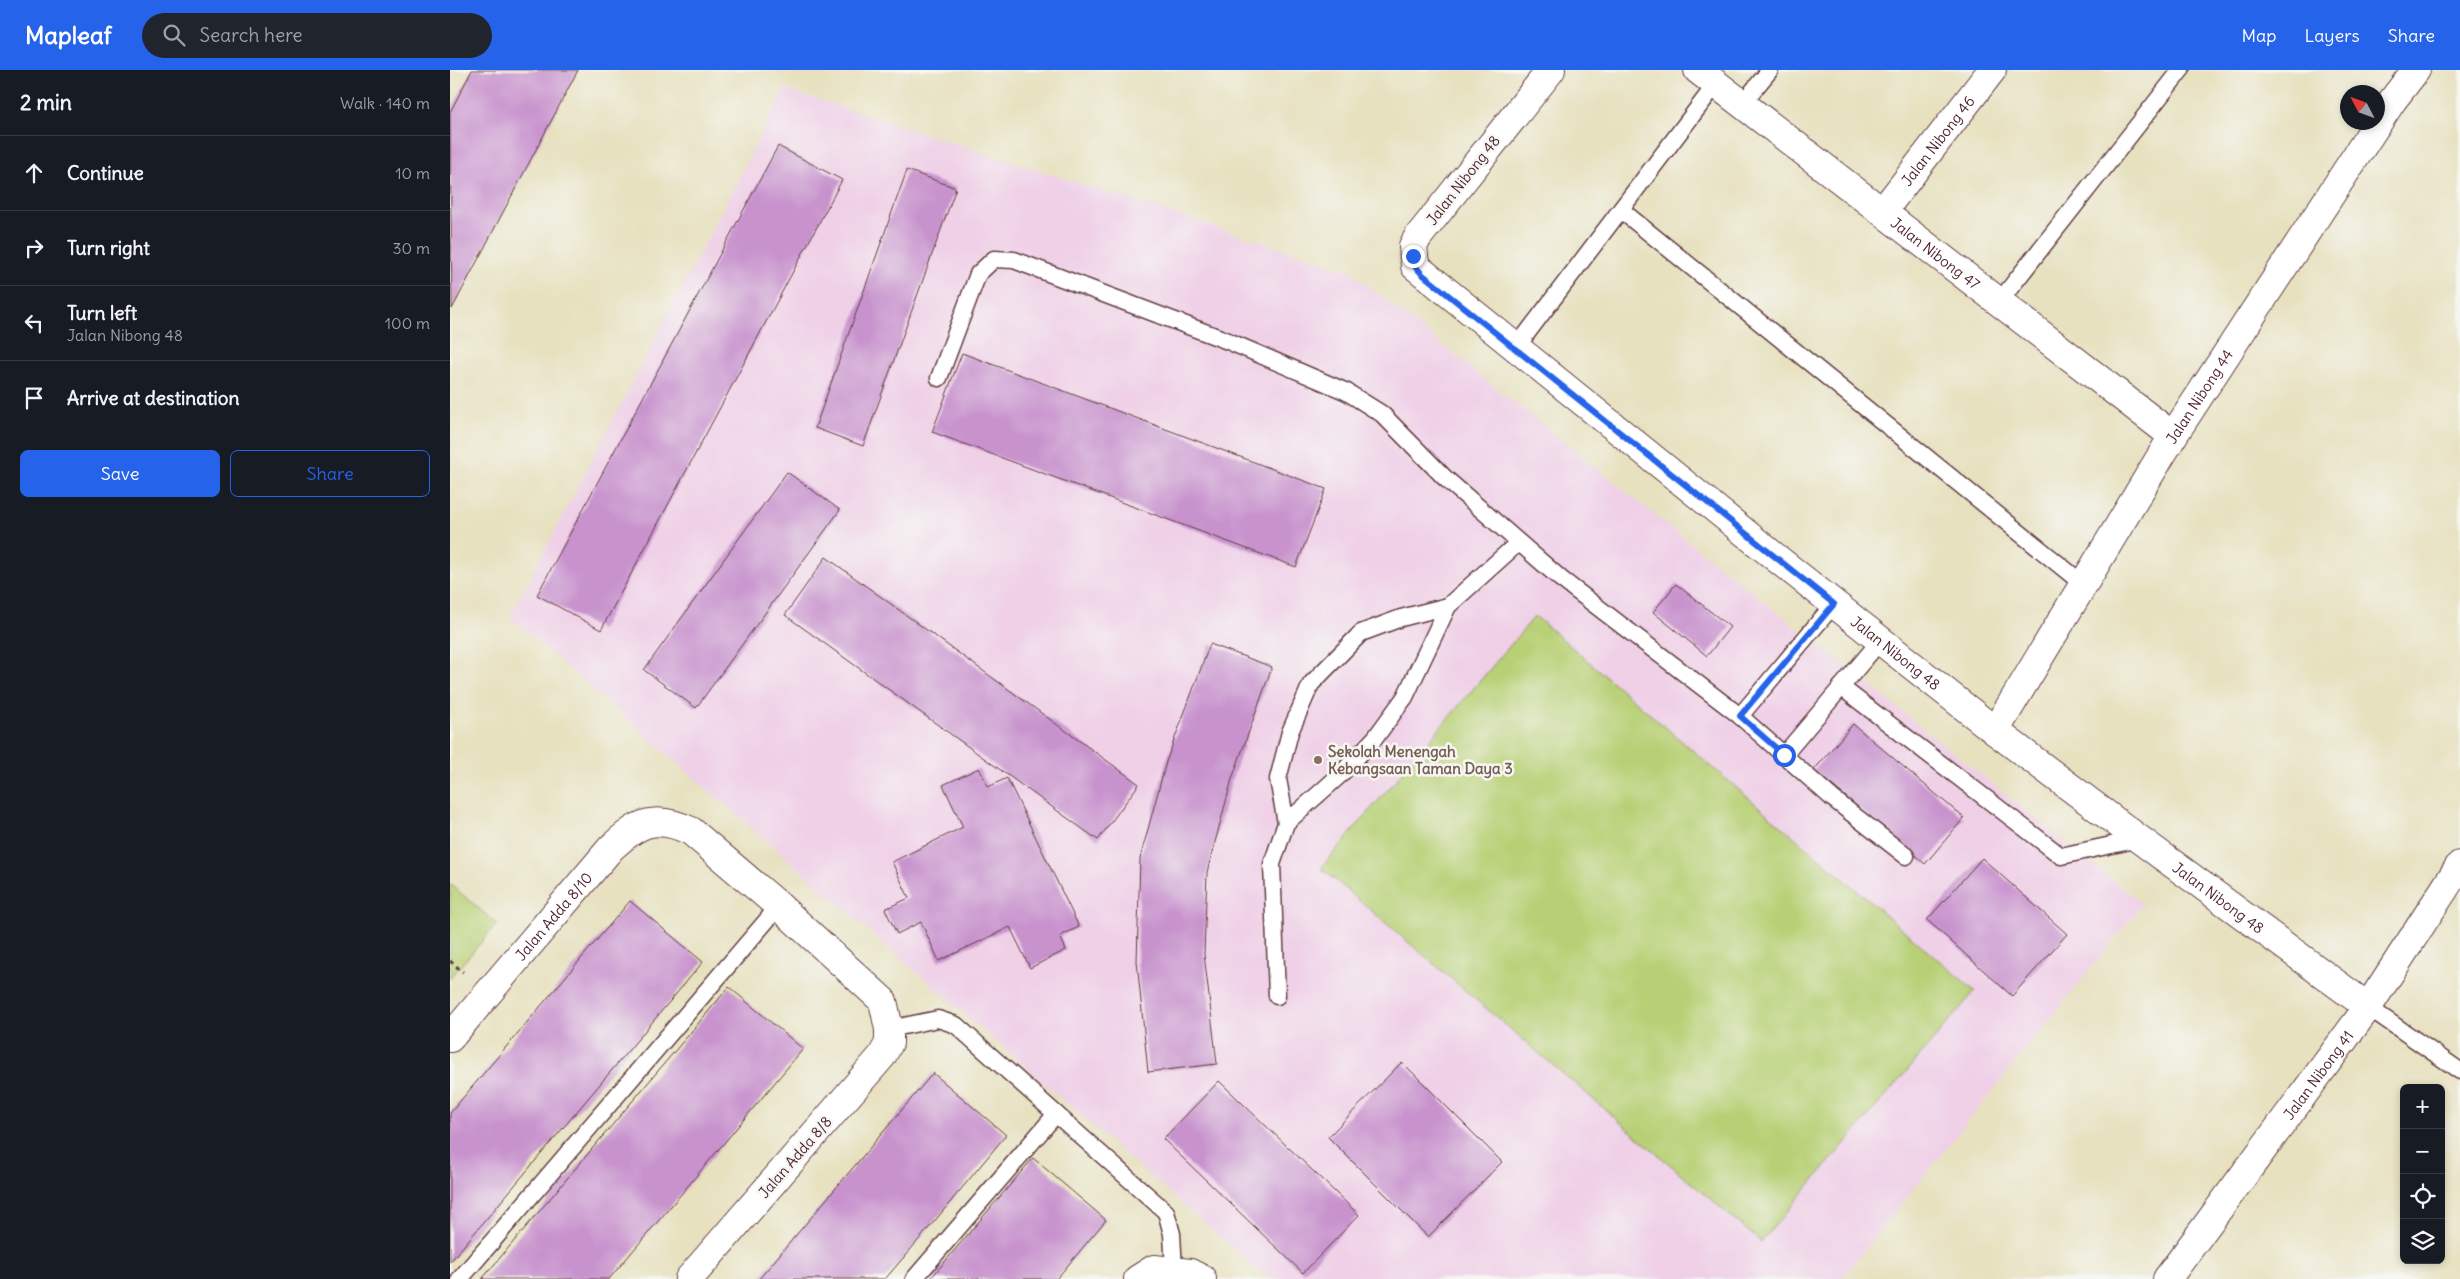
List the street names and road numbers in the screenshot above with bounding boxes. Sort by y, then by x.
street label: Jalan Nibong 46 [1897,92,1978,189]
street label: Jalan Nibong 48 [1422,131,1504,229]
street label: Jalan Nibong 47 [1887,213,1984,293]
street label: Jalan Nibong 44 [2161,345,2237,447]
street label: Jalan Nibong 48 [1847,612,1944,694]
street label: Jalan Nibong 48 [2169,858,2268,937]
street label: Jalan Adda 8/10 [511,868,596,964]
street label: Jalan Nibong 41 [2279,1026,2357,1123]
street label: Jalan Adda 8/8 [754,1112,836,1202]

